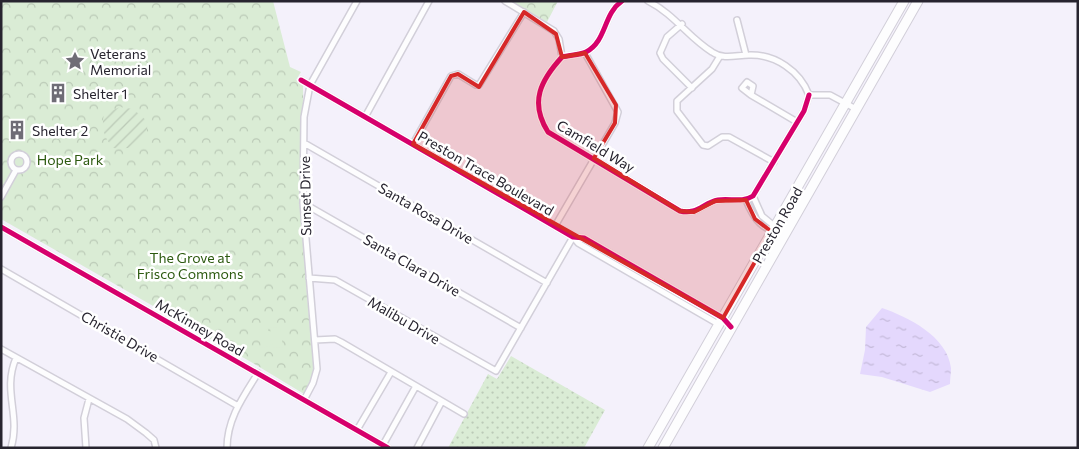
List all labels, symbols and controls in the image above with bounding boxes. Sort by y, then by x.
place label: Veterans Memorial [90,45,151,78]
place icon: Veterans Memorial [64,50,86,72]
building icon: Shelter 1 [47,82,69,104]
place label: Shelter 1 [73,85,127,102]
street label: Camfield Way [554,116,638,176]
building icon: Shelter 2 [6,119,28,141]
place label: Shelter 2 [32,122,88,139]
street label: Preston Trace Boulevard [415,127,557,219]
park label: Hope Park [37,151,104,168]
street label: Sunset Drive [296,156,314,236]
street label: Santa Rosa Drive [376,179,476,247]
street label: Preston Road [748,184,806,266]
street label: Santa Clara Drive [361,230,463,300]
park label: The Grove at Frisco Commons [137,249,243,282]
street label: Malibu Drive [365,293,443,347]
street label: McKinney Road [153,295,247,359]
street label: Christie Drive [78,307,162,365]

